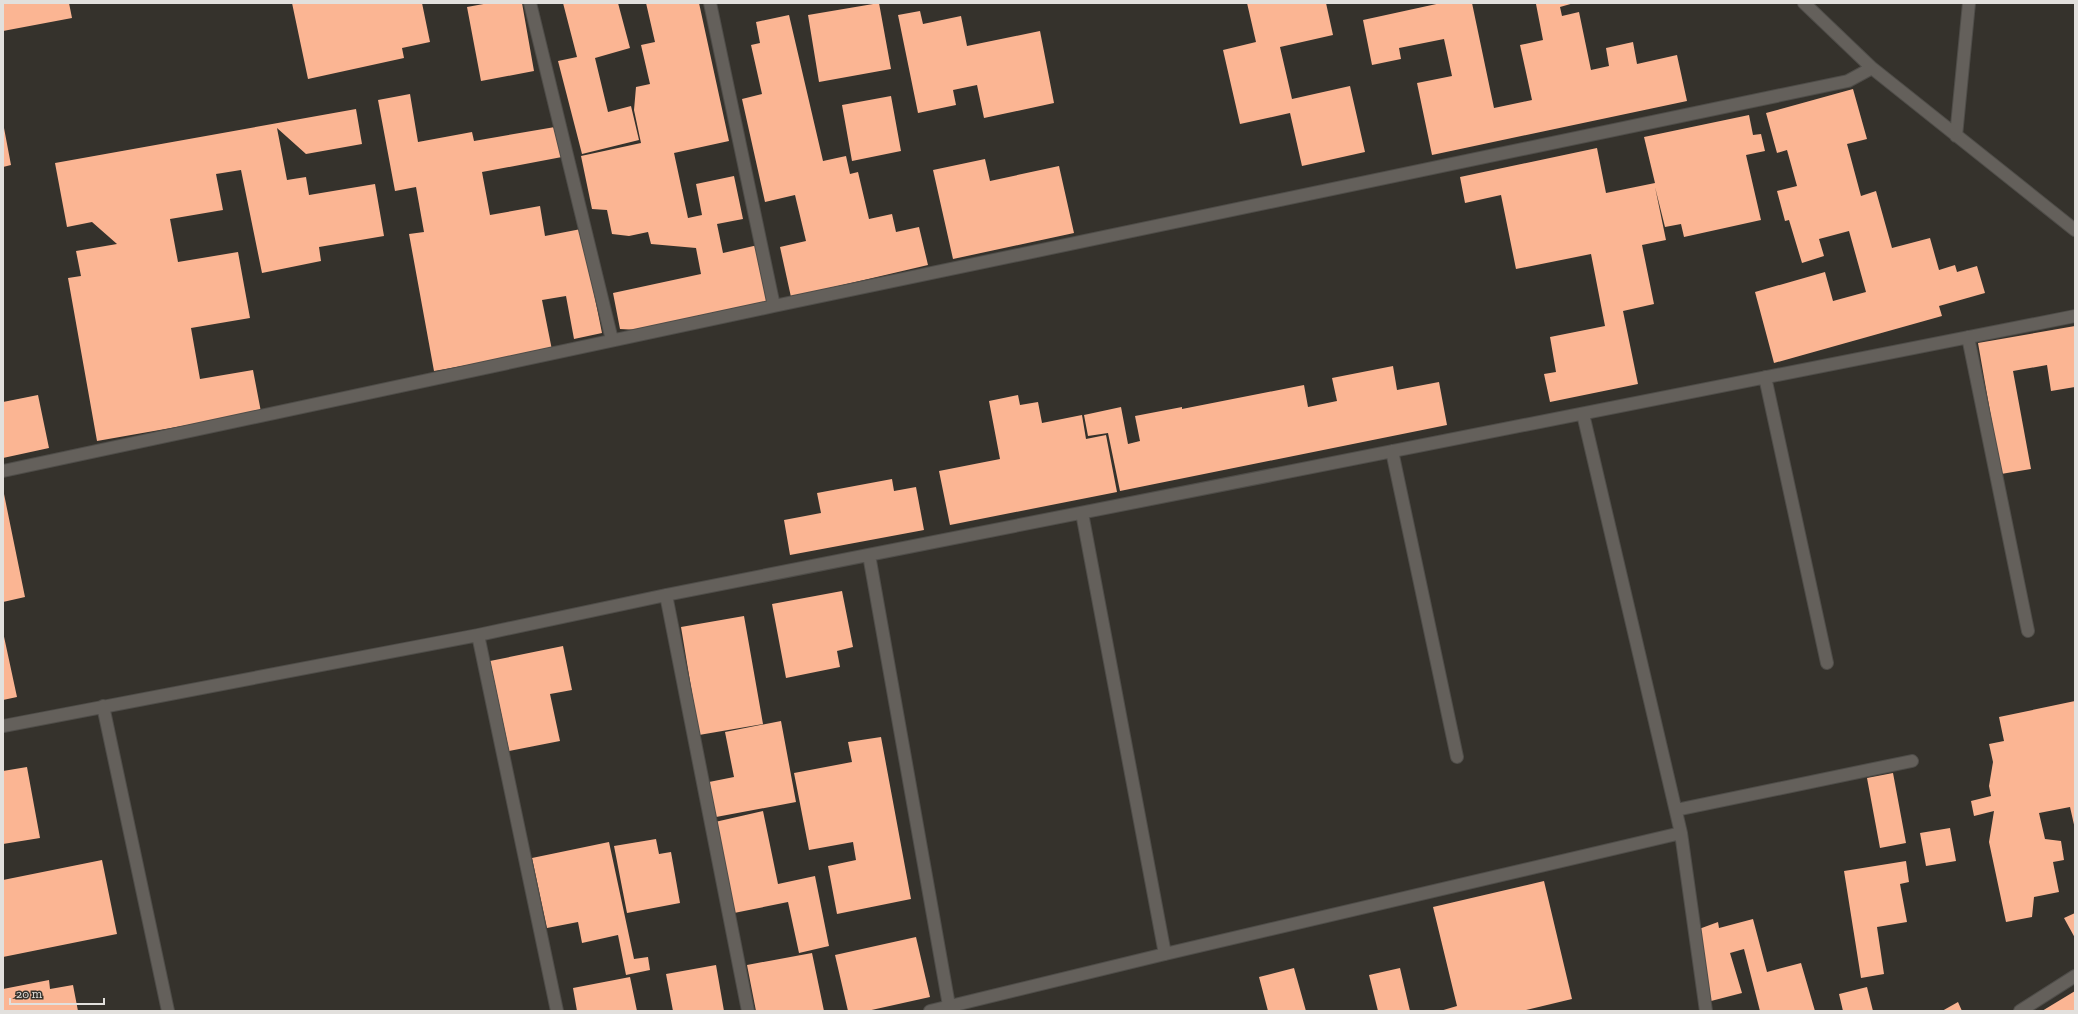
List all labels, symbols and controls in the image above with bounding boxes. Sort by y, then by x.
scale bar [10,980,104,1006]
text: 20 m [16,987,43,1001]

